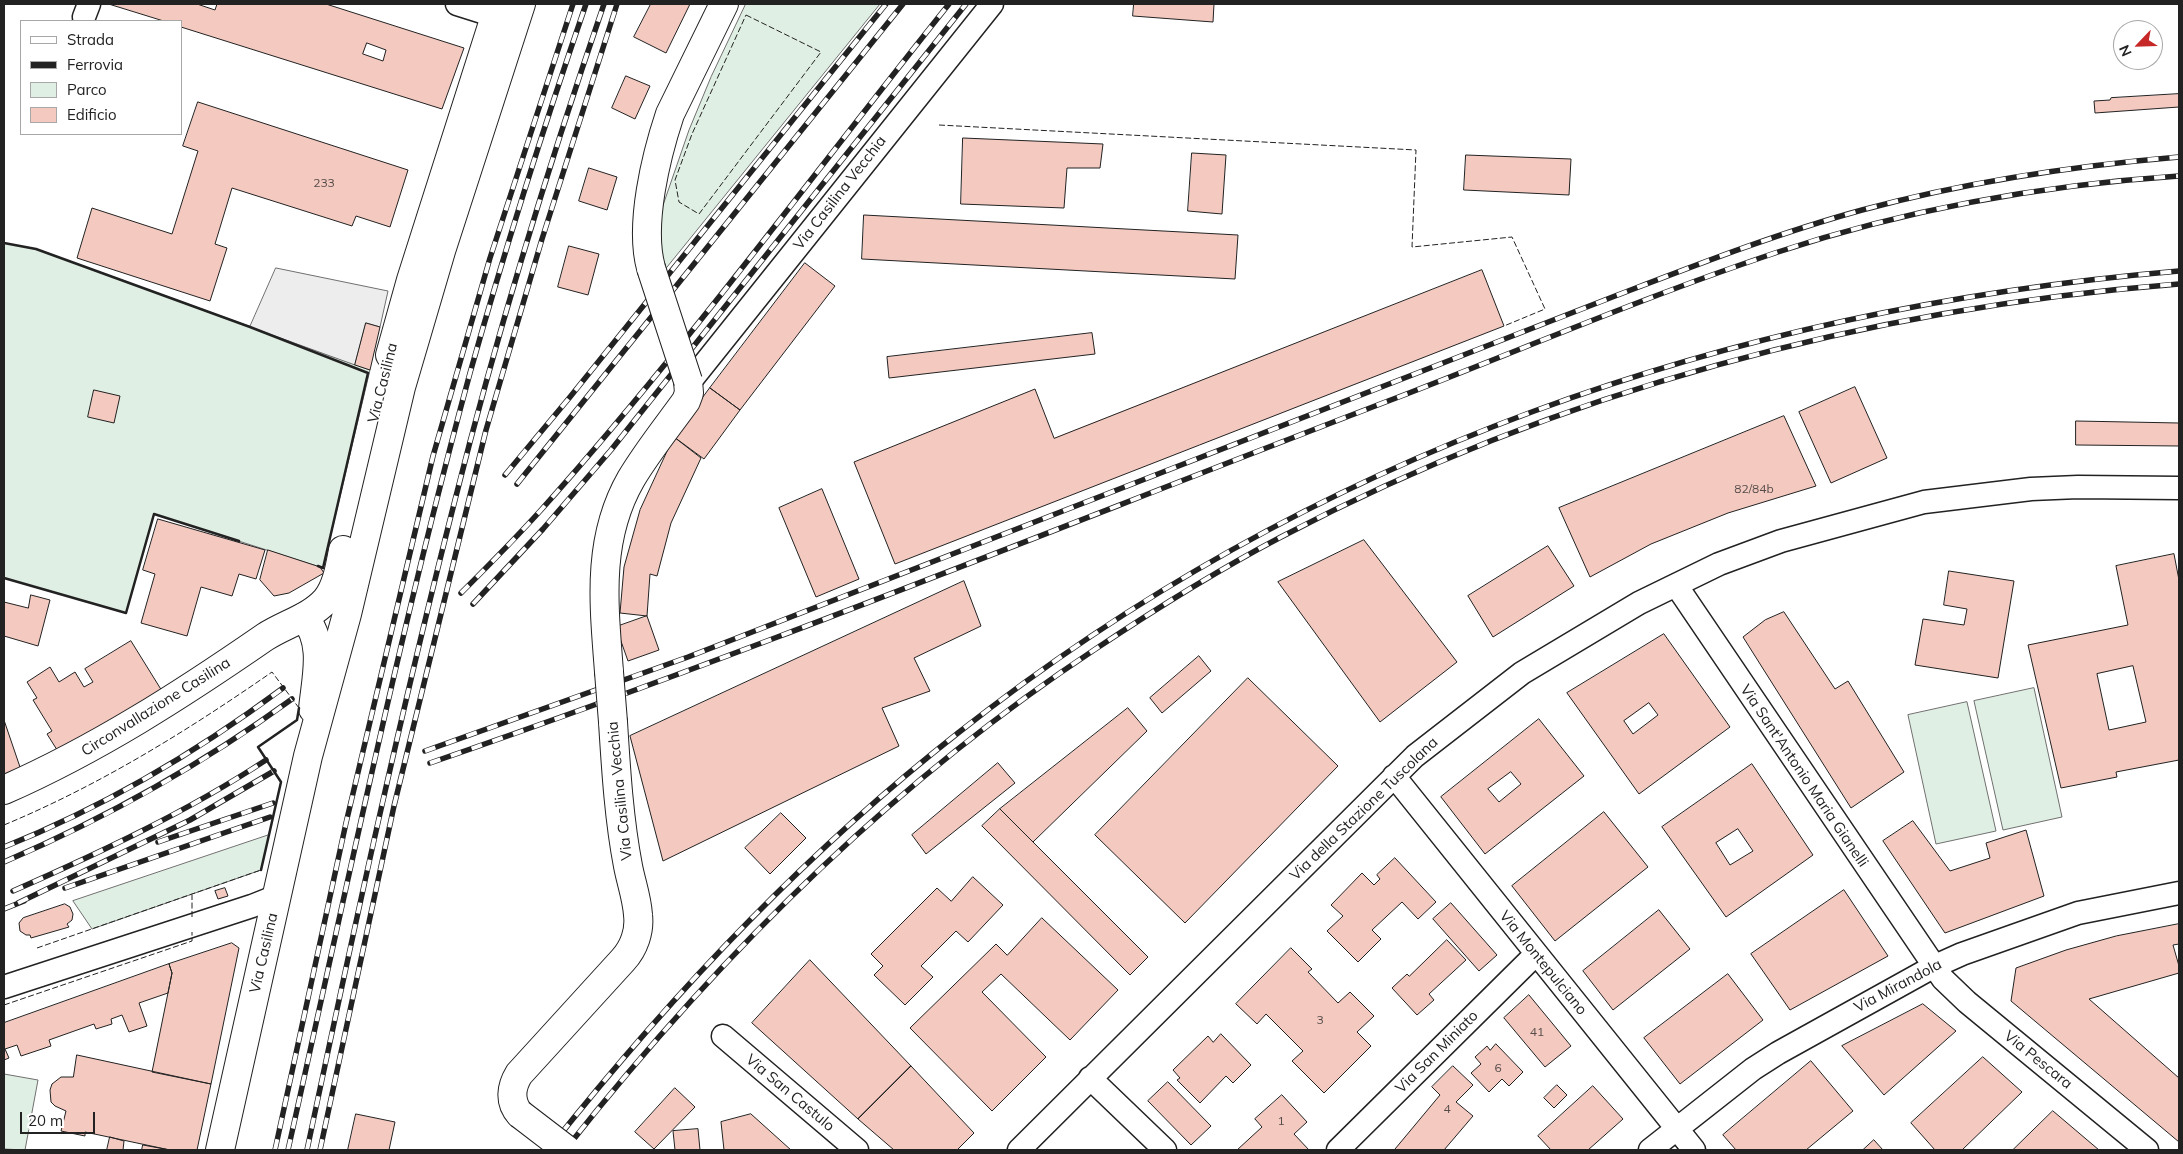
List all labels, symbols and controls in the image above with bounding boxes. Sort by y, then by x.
legend [20,20,182,135]
north arrow [2113,20,2163,70]
text: Strada [67,30,114,49]
text: N [2115,42,2136,59]
text: Ferrovia [67,55,123,74]
text: Parco [67,80,107,99]
text: Edificio [67,105,117,124]
street label: Via Casilina Vecchia [790,132,890,254]
house number: 233 [313,176,335,190]
street label: Via Casilina [364,341,402,425]
house number: 82/84b [1734,482,1774,496]
street label: Circonvallazione Casilina [78,654,234,760]
street label: Via Sant'Antonio Maria Gianelli [1736,681,1872,871]
street label: Via Casilina Vecchia [604,721,636,861]
street label: Via della Stazione Tuscolana [1286,733,1442,885]
street label: Via Montepulciano [1495,907,1591,1019]
street label: Via Casilina [246,911,282,995]
street label: Via Mirandola [1851,955,1945,1017]
street label: Via San Miniato [1392,1007,1482,1097]
house number: 3 [1316,1013,1324,1027]
house number: 41 [1530,1025,1544,1039]
street label: Via Pescara [2000,1027,2076,1093]
street label: Via San Castulo [742,1051,838,1135]
house number: 6 [1494,1061,1502,1075]
scale bar [22,1102,98,1134]
house number: 4 [1443,1102,1451,1116]
text: 20 m [28,1111,63,1130]
house number: 1 [1277,1114,1285,1128]

